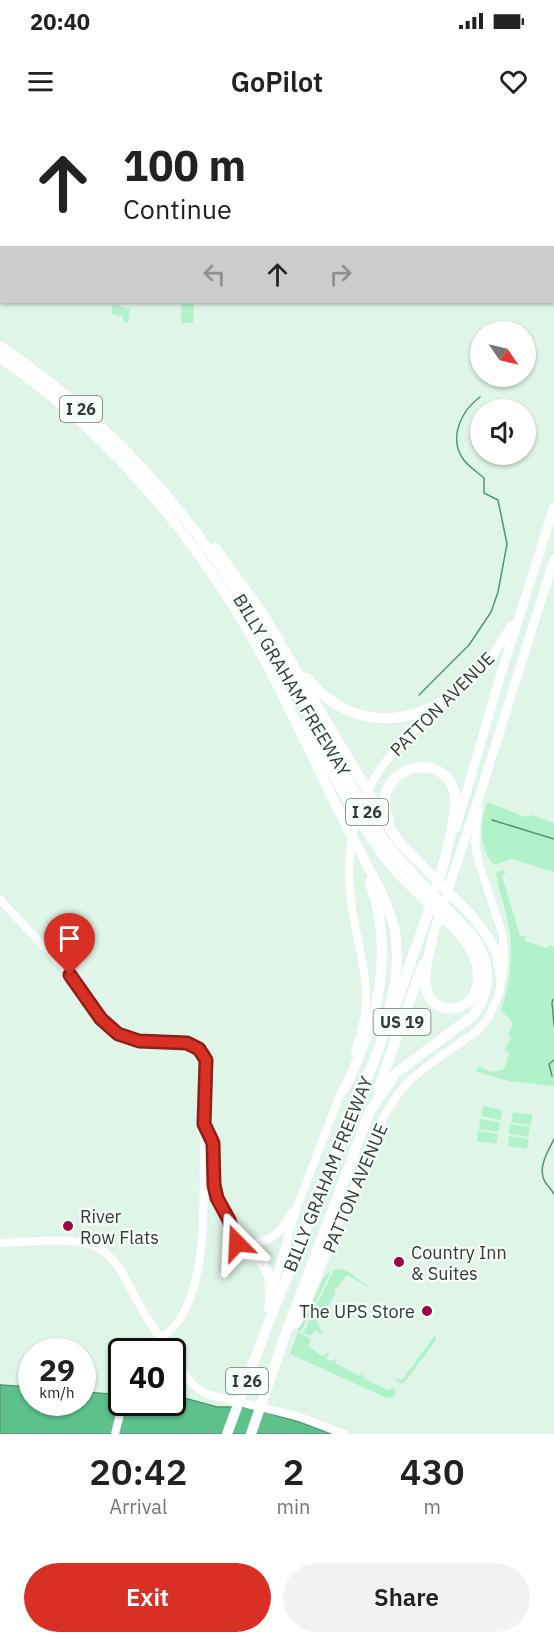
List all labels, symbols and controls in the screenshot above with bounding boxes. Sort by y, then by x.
text: 20:40 [30,7,90,36]
text: GoPilot [231,64,323,99]
icon: menu [24,65,57,98]
icon: heart [497,65,530,98]
text: 100 m [123,138,246,193]
icon: ahead [24,144,102,222]
text: Continue [123,191,232,226]
icon: left [198,258,231,291]
icon: ahead [261,258,294,291]
icon: right [324,258,357,291]
north arrow [470,321,536,387]
map controls [470,321,536,465]
road number: I 26 [60,396,102,422]
button: sound [470,399,536,465]
street label: BILLY GRAHAM FREEWAY [228,589,356,781]
street label: PATTON AVENUE [385,647,499,761]
road number: I 26 [346,799,388,825]
pin [44,913,95,975]
icon: arrive [53,922,86,955]
road number: US 19 [374,1009,430,1035]
street label: BILLY GRAHAM FREEWAY [278,1072,378,1275]
street label: PATTON AVENUE [317,1120,393,1256]
place label: River Row Flats [80,1205,159,1249]
position arrow [205,1211,269,1275]
marker: River Row Flats [61,1219,75,1233]
place label: Country Inn & Suites [411,1241,507,1285]
marker: Country Inn & Suites [392,1255,406,1269]
place label: The UPS Store [299,1300,415,1323]
marker: The UPS Store [420,1304,434,1318]
speed limit sign: 40 [108,1338,186,1416]
text: 29 [39,1350,75,1389]
road number: I 26 [226,1368,268,1394]
text: km/h [39,1383,75,1402]
text: 20:42 [89,1448,187,1495]
text: 2 [283,1448,304,1495]
text: 430 [400,1448,465,1495]
text: Arrival [109,1493,167,1520]
text: min [277,1493,310,1520]
text: m [423,1493,441,1520]
button: Exit [24,1563,271,1632]
button: Share [283,1563,530,1632]

